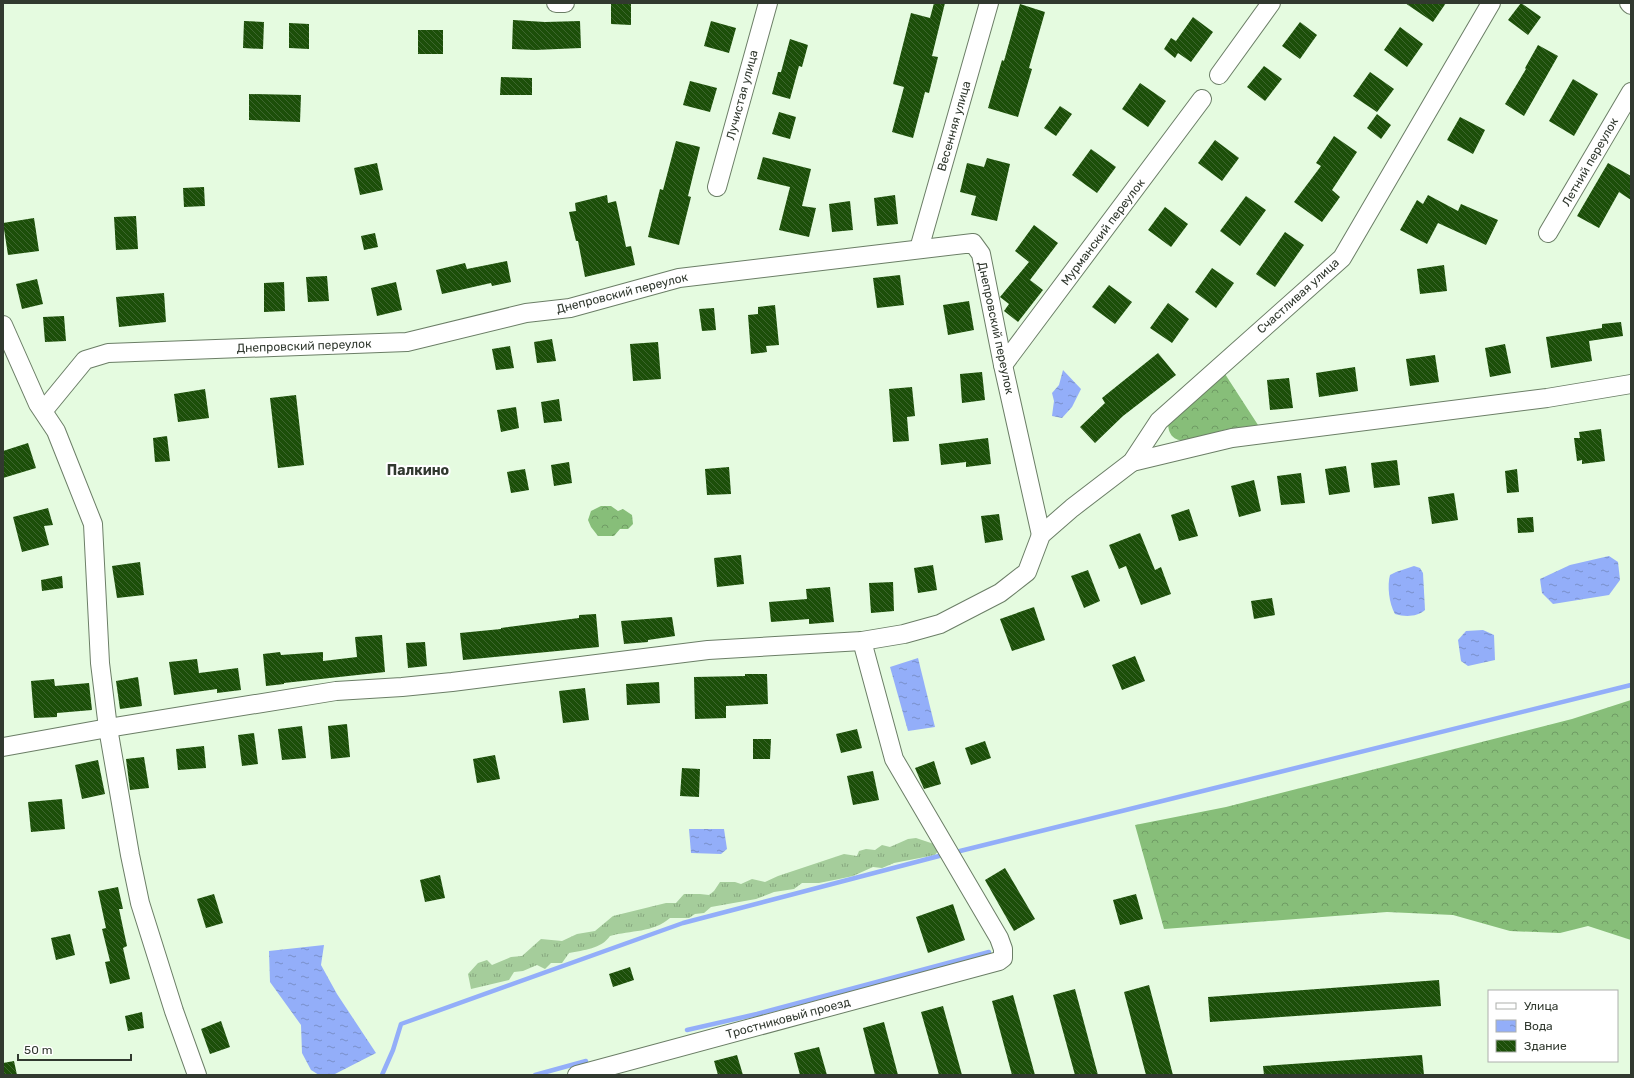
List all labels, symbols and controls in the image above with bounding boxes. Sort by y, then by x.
street label: Лучистая улица [723,49,761,141]
street label: Весенняя улица [934,79,974,173]
street label: Летний переулок [1559,115,1621,209]
street label: Мурманский переулок [1058,175,1148,288]
street label: Счастливая улица [1254,255,1342,337]
street label: Днепровский переулок [975,261,1017,396]
street label: Днепровский переулок [555,270,690,316]
street label: Днепровский переулок [236,337,372,355]
district label: Палкино [387,462,449,479]
legend [1488,990,1618,1062]
street label: Тростниковый проезд [724,995,852,1041]
text: Улица [1524,999,1558,1013]
text: Вода [1524,1019,1553,1033]
scale bar [18,1036,131,1062]
text: Здание [1524,1039,1567,1053]
text: 50 m [24,1043,52,1057]

